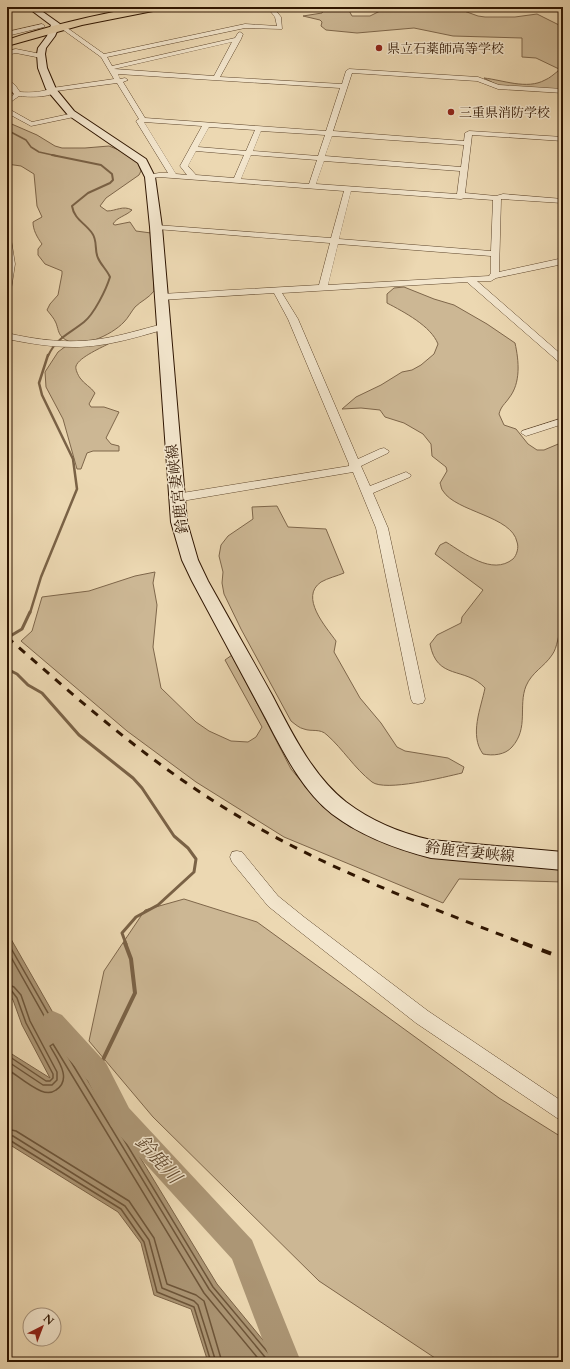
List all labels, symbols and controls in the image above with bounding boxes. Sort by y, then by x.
place label: 県立石薬師高等学校 [387,40,504,58]
marker: 県立石薬師高等学校 [374,43,384,53]
place label: 三重県消防学校 [459,104,550,122]
marker: 三重県消防学校 [446,107,456,117]
street label: 鈴鹿宮妻峡線 [162,443,192,535]
street label: 鈴鹿宮妻峡線 [424,837,516,867]
water label: 鈴鹿川 [130,1130,188,1191]
north arrow [22,1307,62,1347]
text: N [40,1311,57,1329]

